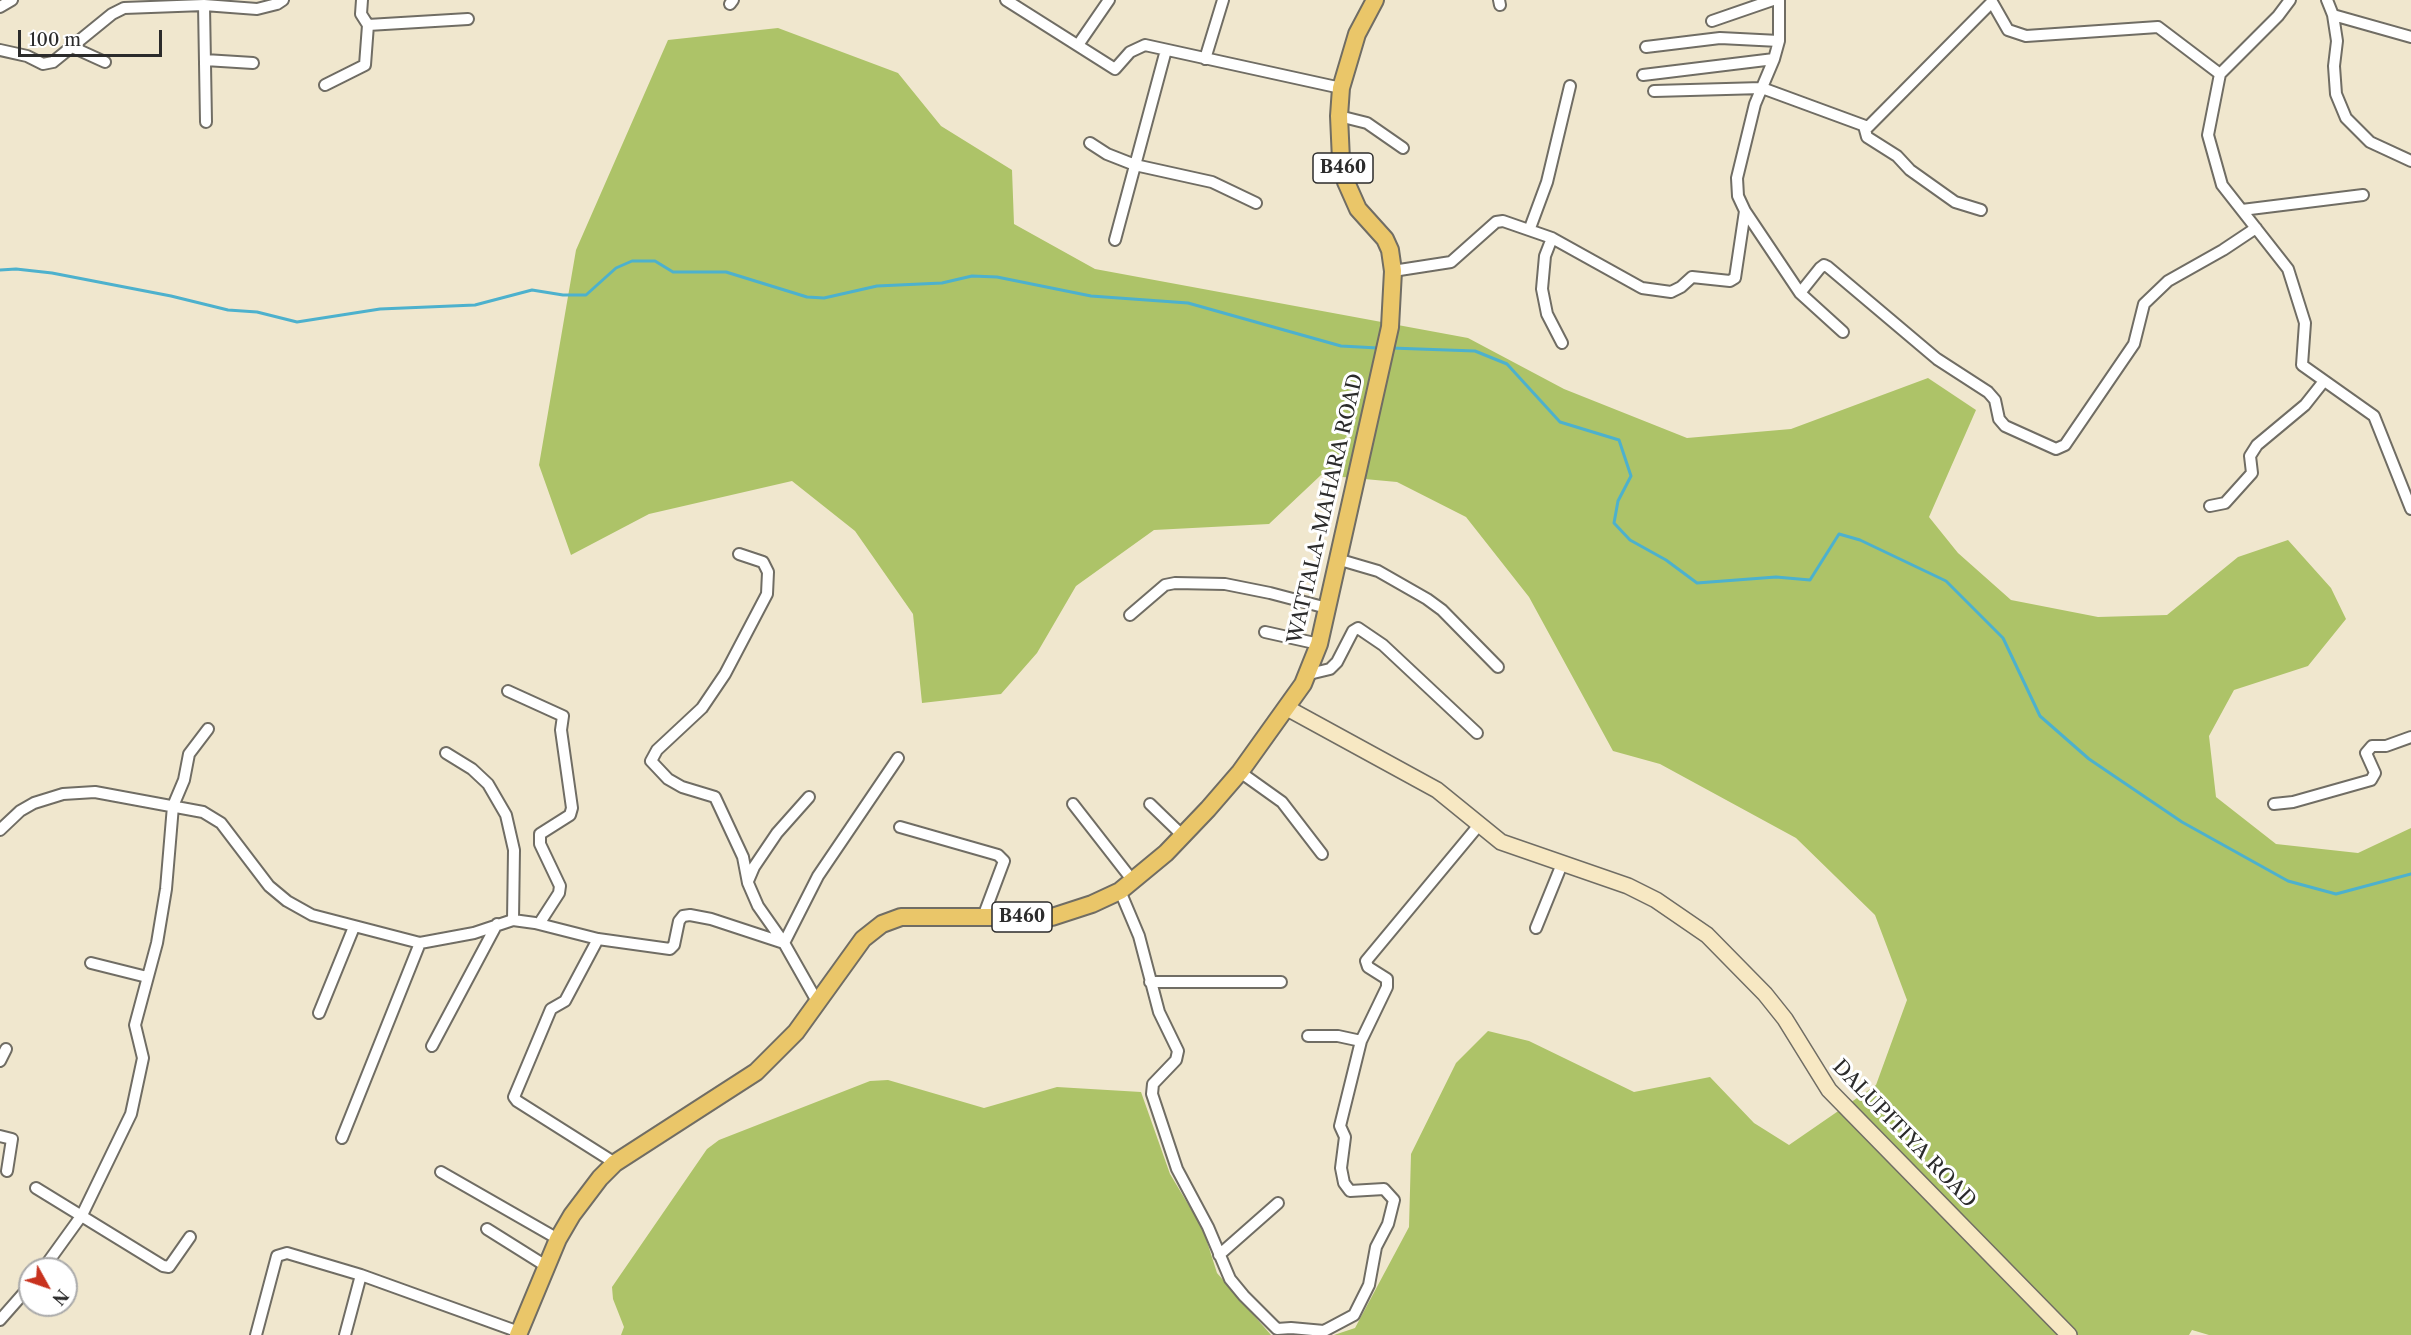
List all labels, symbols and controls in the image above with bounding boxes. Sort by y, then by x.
scale bar [21,18,165,56]
text: 100 m [29,29,81,51]
road number: B460 [1313,153,1373,183]
street label: WATTALA-MAHARA ROAD [1283,371,1369,647]
road number: B460 [992,902,1052,932]
street label: DALUPITIYA ROAD [1827,1055,1981,1213]
north arrow [18,1257,78,1317]
text: N [48,1286,72,1309]

